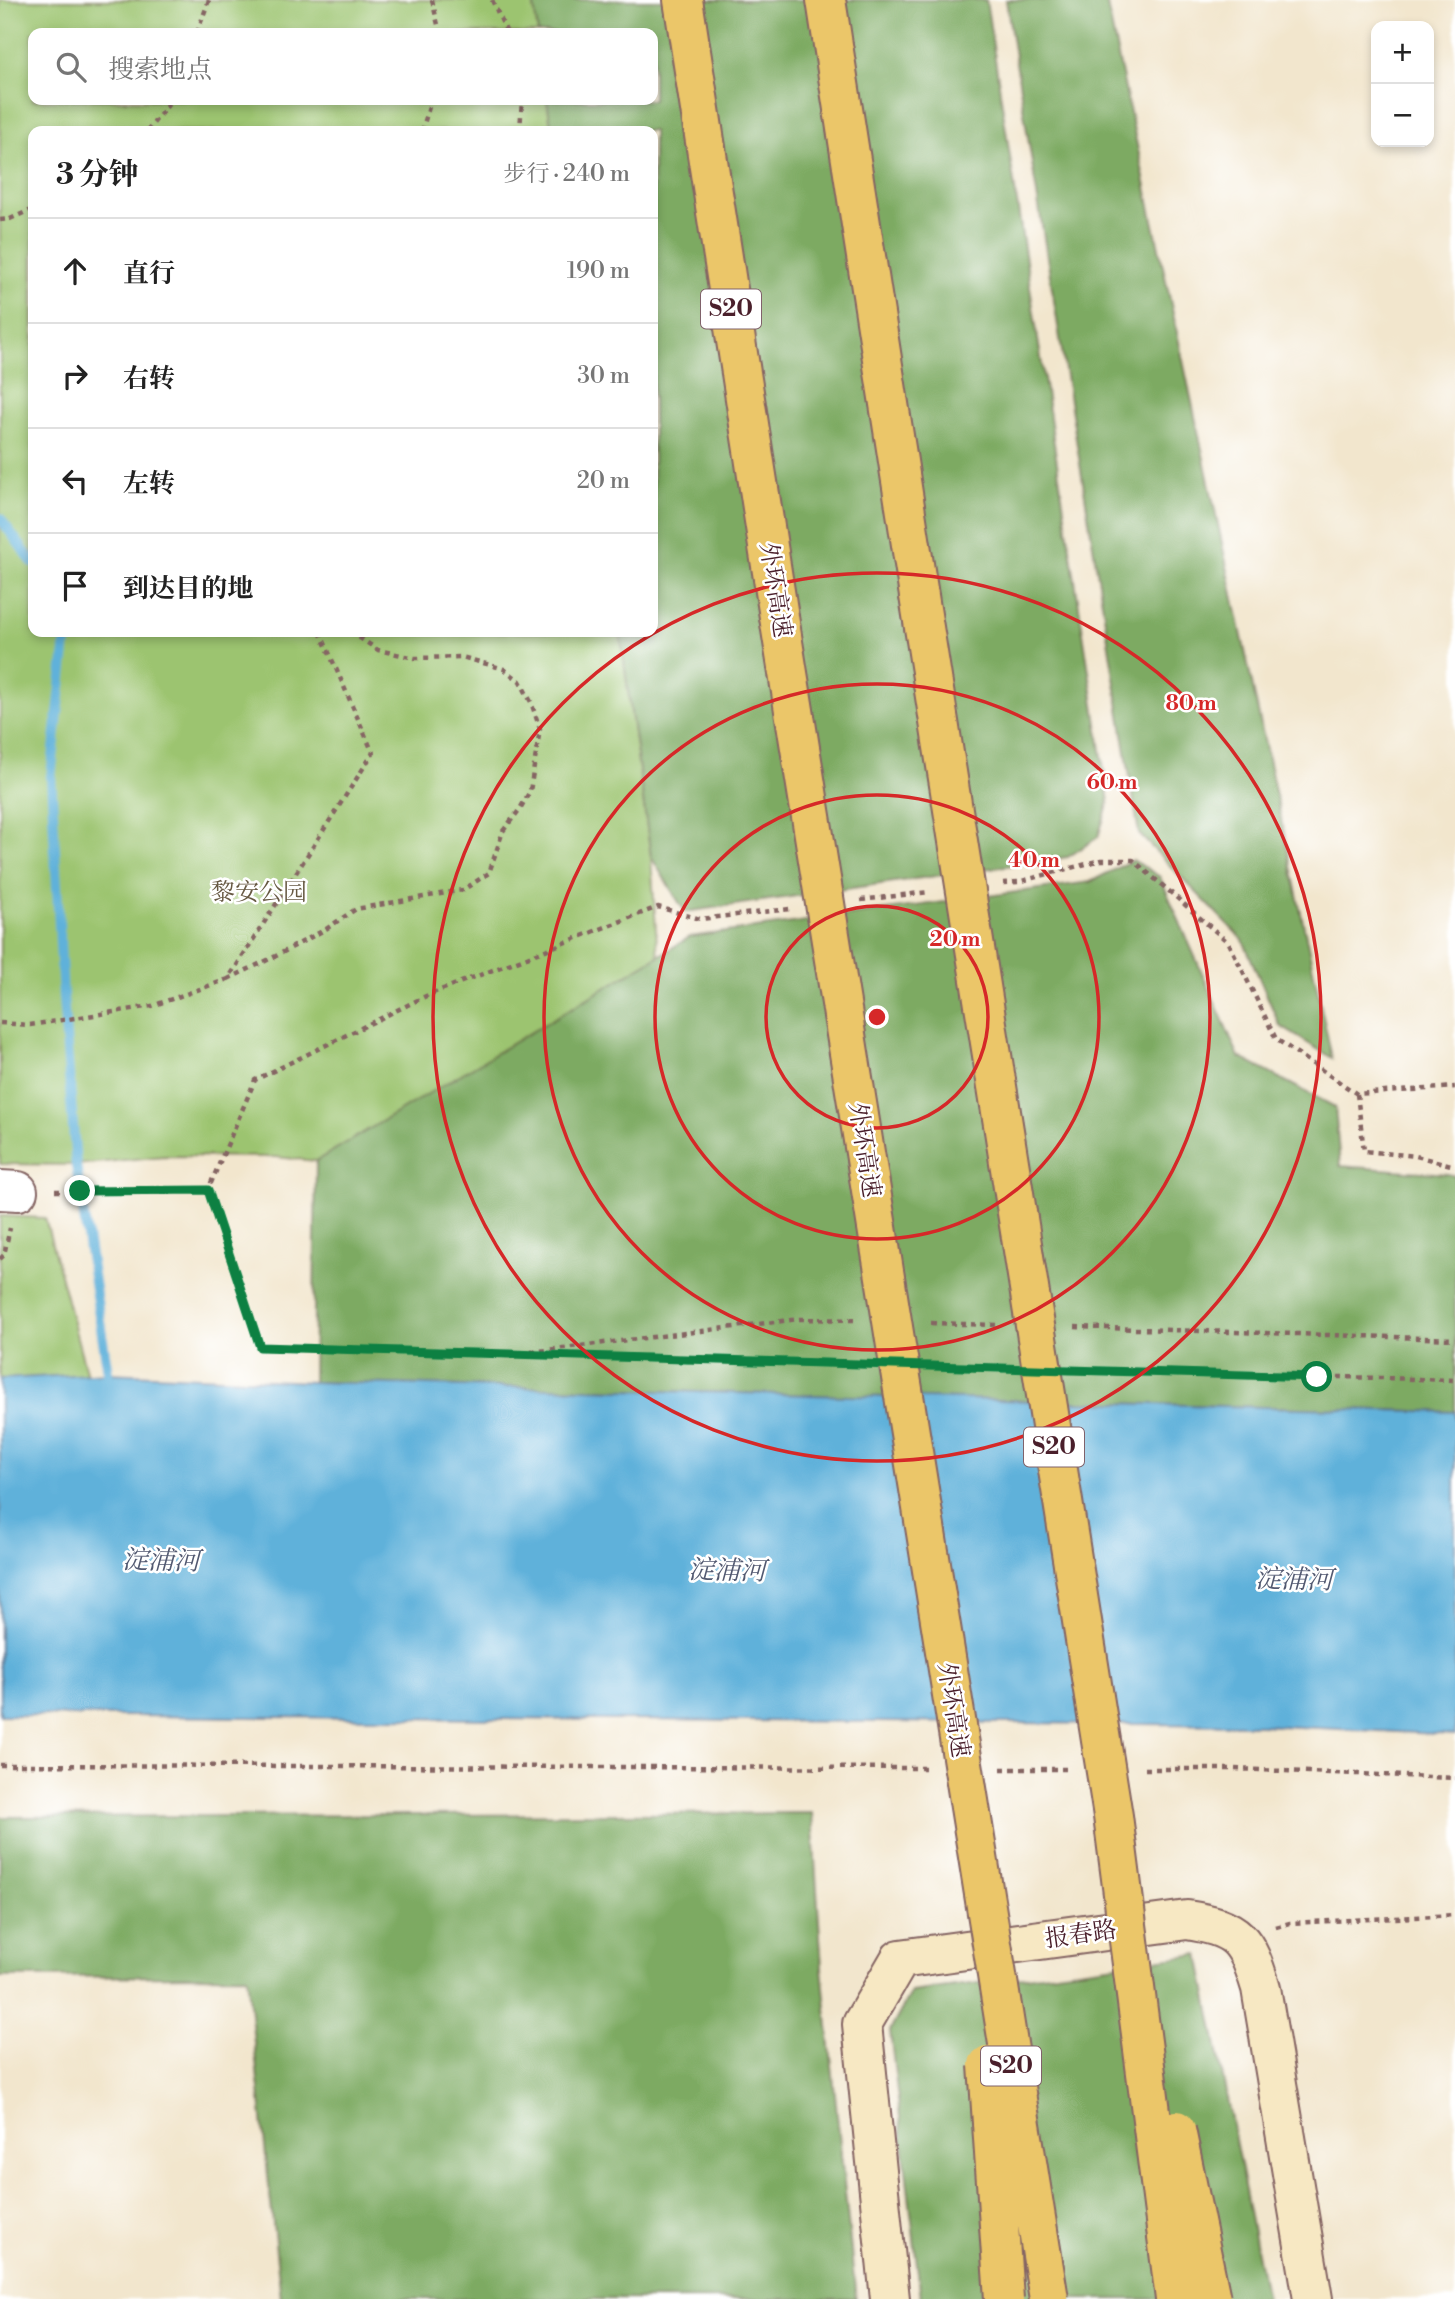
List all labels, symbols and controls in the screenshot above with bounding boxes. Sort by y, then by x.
map controls [1371,21,1434,147]
button: + [1371,21,1434,84]
search box [28,28,658,105]
icon: search [52,48,90,86]
text: 搜索地点 [108,54,212,86]
button: − [1371,84,1434,147]
text: 3 分钟 [56,156,139,194]
text: 步行 · 240 m [504,160,630,188]
icon: ahead [56,252,94,290]
text: 190 m [567,257,630,285]
text: 直行 [123,258,175,290]
road number: S20 [701,290,761,328]
icon: right [56,357,94,395]
text: 30 m [577,362,630,390]
text: 右转 [123,363,175,395]
icon: left [56,462,94,500]
text: 20 m [577,467,630,495]
text: 左转 [123,468,175,500]
street label: 外环高速 [753,540,797,640]
icon: arrive [56,567,94,605]
text: 到达目的地 [123,573,253,605]
text: 80 m [1165,691,1217,717]
text: 60 m [1087,770,1137,796]
text: 40 m [1008,848,1060,874]
park label: 黎安公园 [211,878,307,908]
text: 20 m [930,927,980,953]
centre of rings [865,1005,889,1029]
street label: 外环高速 [842,1100,886,1200]
route end [64,1175,95,1206]
route start [1301,1361,1332,1392]
road number: S20 [1024,1428,1084,1466]
water label: 淀浦河 [122,1544,204,1578]
water label: 淀浦河 [688,1554,770,1588]
water label: 淀浦河 [1255,1563,1337,1597]
street label: 外环高速 [931,1660,975,1760]
street label: 报春路 [1043,1915,1119,1955]
road number: S20 [981,2047,1041,2086]

